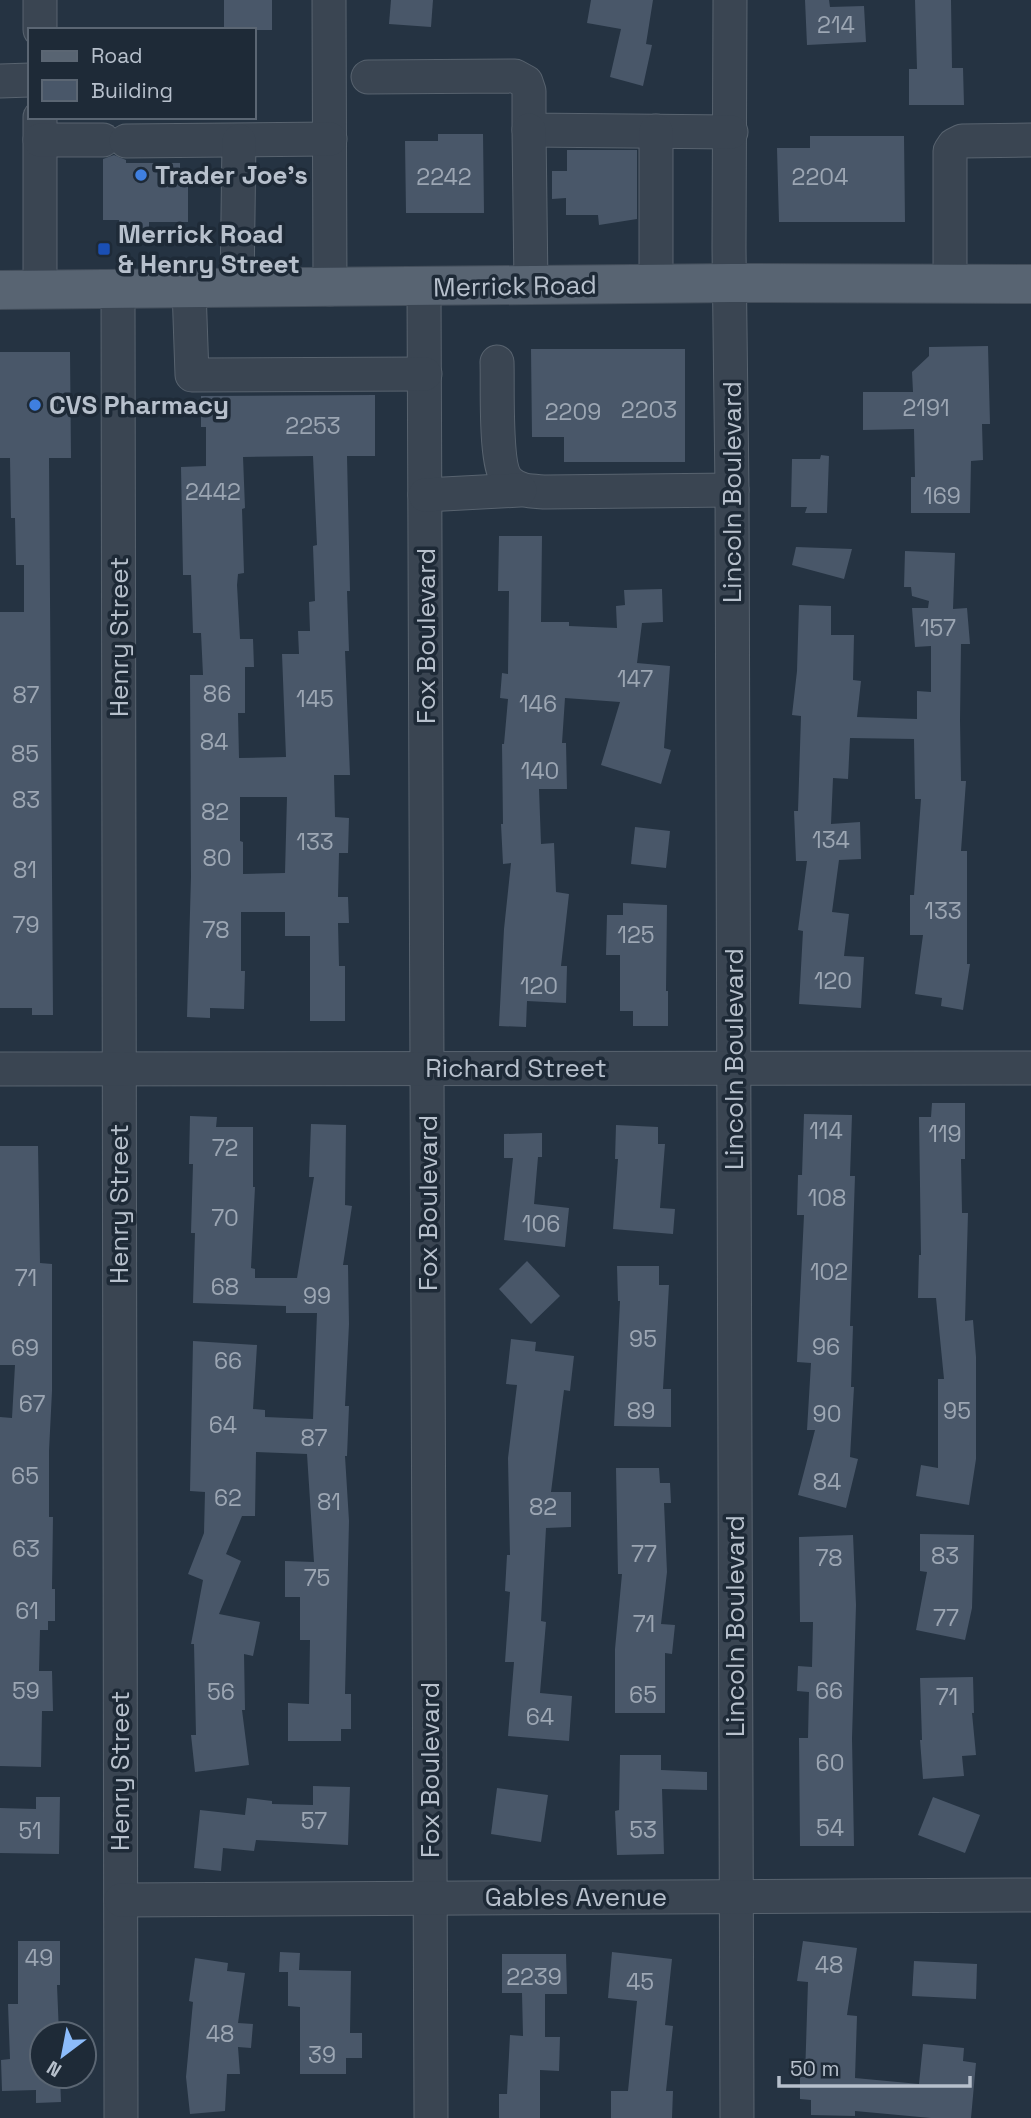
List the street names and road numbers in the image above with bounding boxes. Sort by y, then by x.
street label: Merrick Road [433,268,597,304]
street label: Lincoln Boulevard [715,381,749,603]
street label: Fox Boulevard [409,548,443,724]
street label: Henry Street [102,557,136,717]
street label: Lincoln Boulevard [717,948,751,1170]
street label: Richard Street [425,1051,607,1085]
street label: Fox Boulevard [411,1115,445,1291]
street label: Henry Street [102,1124,136,1284]
street label: Lincoln Boulevard [718,1515,752,1737]
street label: Fox Boulevard [413,1682,447,1858]
street label: Henry Street [103,1691,137,1851]
street label: Gables Avenue [485,1880,667,1914]

